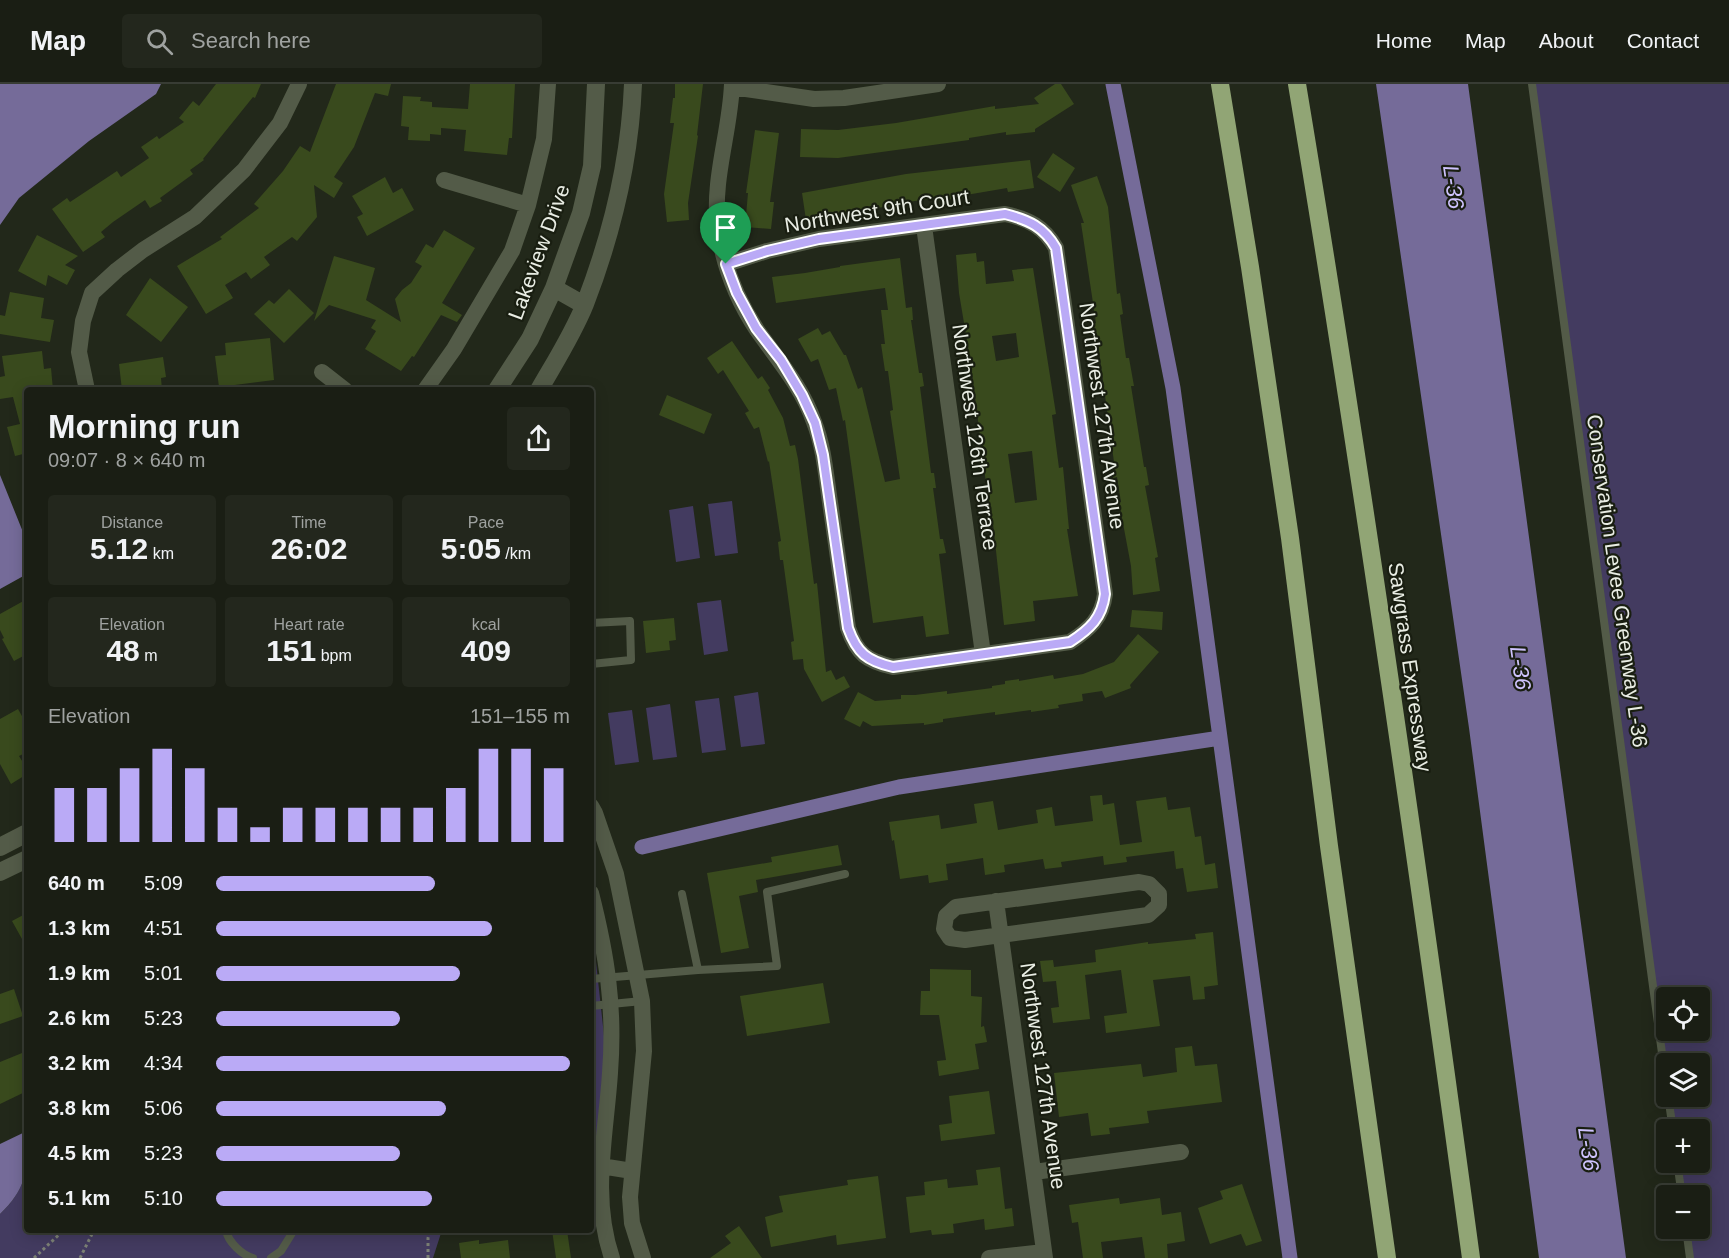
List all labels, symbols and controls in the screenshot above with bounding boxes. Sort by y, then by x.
search box [122,14,542,68]
text: Map [30,25,86,56]
icon: search [143,25,176,58]
text: Search here [191,28,311,53]
text: Home [1376,29,1432,52]
text: Map [1465,29,1506,52]
text: About [1539,29,1594,52]
text: Contact [1627,29,1699,52]
water label: L-36 [1438,164,1469,211]
street label: Lakeview Drive [503,181,574,323]
street label: Northwest 9th Court [783,185,971,236]
pin [700,202,751,264]
icon: arrive [709,211,742,244]
street label: Northwest 127th Avenue [1075,301,1130,531]
street label: Northwest 126th Terrace [948,322,1003,552]
button: share [507,407,570,470]
text: Morning run [48,408,240,445]
street label: Conservation Levee Greenway L-36 [1583,413,1652,749]
text: 09:07 · 8 × 640 m [48,449,205,471]
text: Distance [101,514,163,531]
text: Time [292,514,326,531]
text: Pace [468,514,504,531]
text: 5.12 [90,532,148,565]
text: 26:02 [271,532,347,565]
text: 5:05 [441,532,501,565]
text: km [148,545,174,562]
text: /km [501,545,531,562]
street label: Sawgrass Expressway [1384,561,1437,774]
text: Elevation [99,616,165,633]
text: Heart rate [273,616,345,633]
text: kcal [472,616,500,633]
text: 48 [106,634,140,667]
text: 151 [266,634,316,667]
text: 409 [461,634,511,667]
water label: L-36 [1505,645,1536,692]
text: m [140,647,158,664]
text: bpm [316,647,352,664]
text: Elevation [48,705,130,727]
text: 151–155 m [470,705,570,727]
text: 640 m [48,872,105,894]
text: 5:09 [144,872,183,894]
text: 1.3 km [48,917,110,939]
text: 4:51 [144,917,183,939]
street label: Northwest 127th Avenue [1016,961,1071,1191]
text: 1.9 km [48,962,110,984]
text: 5:01 [144,962,183,984]
map controls [1656,987,1710,1239]
button: locate [1656,987,1710,1041]
text: 2.6 km [48,1007,110,1029]
text: 5:23 [144,1007,183,1029]
text: 3.2 km [48,1052,110,1074]
text: 4:34 [144,1052,183,1074]
button: layers [1656,1053,1710,1107]
text: 3.8 km [48,1097,110,1119]
text: 5:06 [144,1097,183,1119]
button: + [1656,1119,1710,1173]
water label: L-36 [1573,1126,1604,1173]
text: 4.5 km [48,1142,110,1164]
text: 5:23 [144,1142,183,1164]
button: − [1656,1185,1710,1239]
text: 5.1 km [48,1187,110,1209]
text: 5:10 [144,1187,183,1209]

